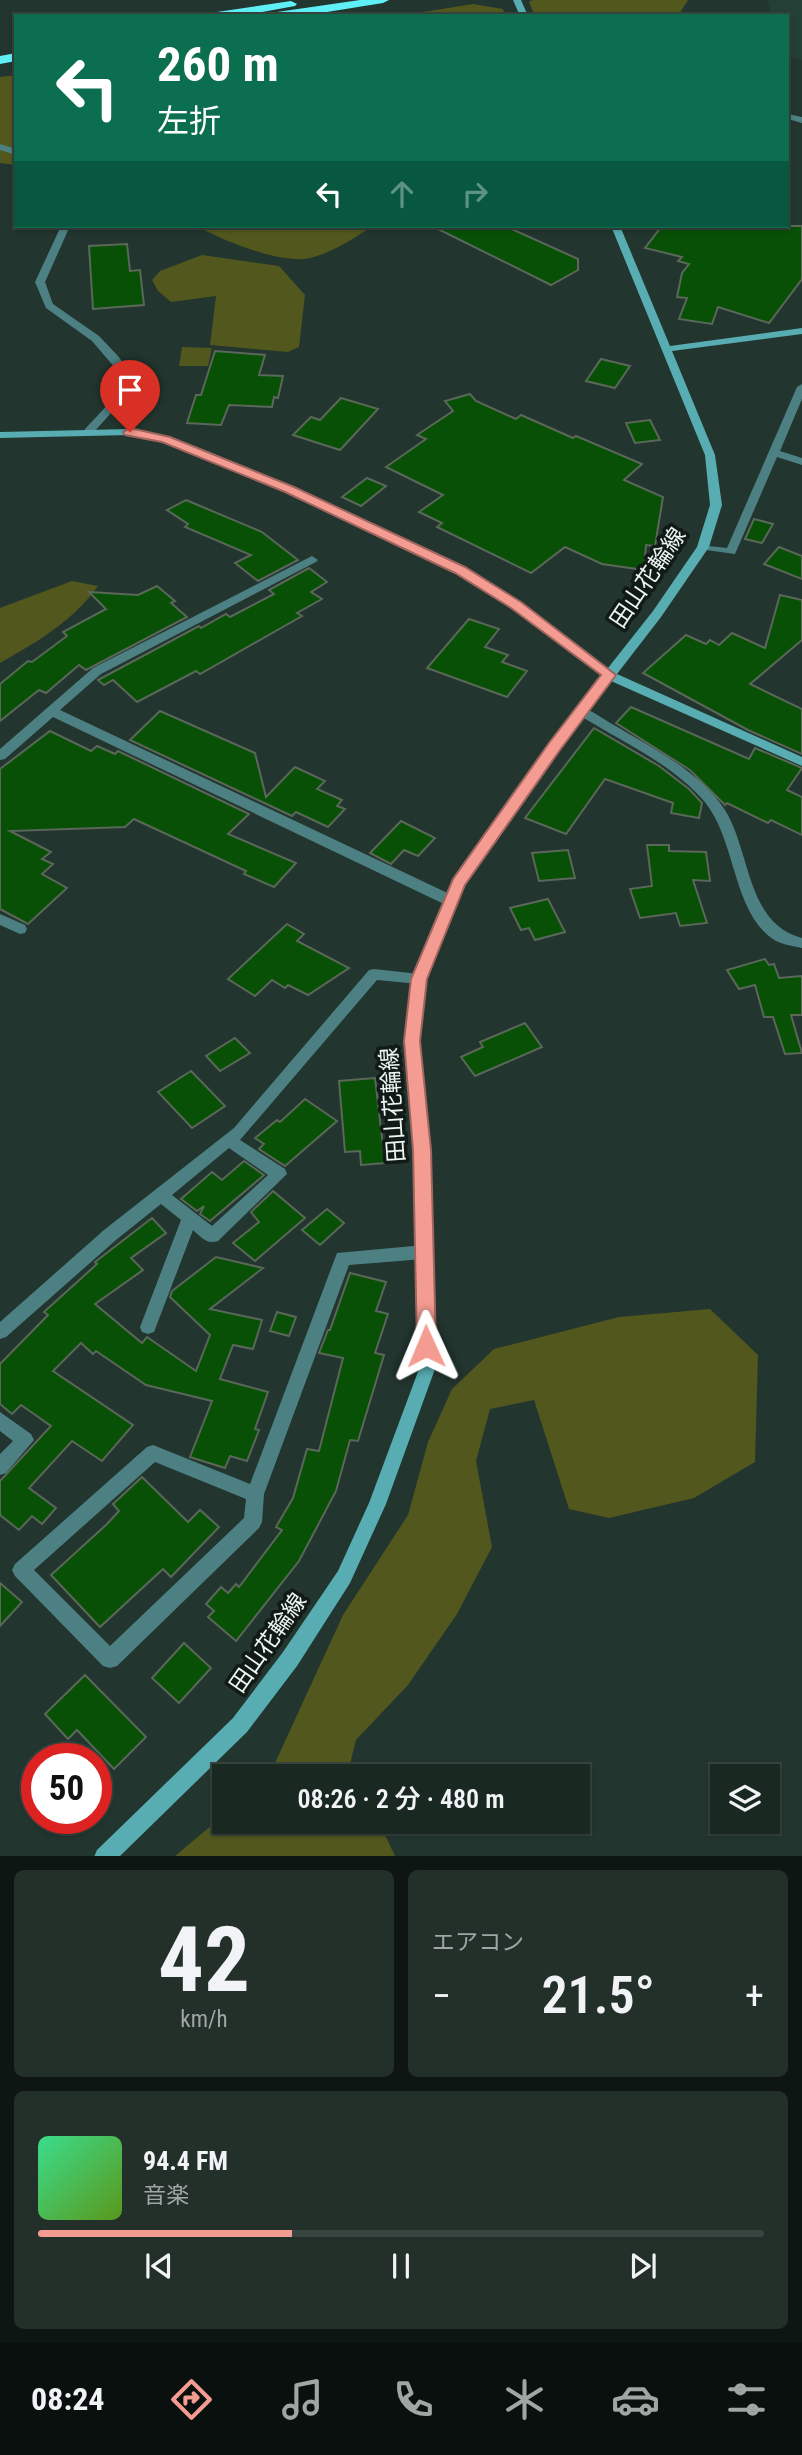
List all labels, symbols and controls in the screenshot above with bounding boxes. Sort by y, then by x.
text: 260 m [157,36,279,93]
icon: left [42,42,133,133]
text: 左折 [157,102,221,140]
icon: left [310,175,348,213]
icon: ahead [383,175,421,213]
icon: right [456,175,494,213]
pin [100,360,160,432]
icon: arrive [111,371,149,409]
street label: 田山花輪線 [605,523,691,633]
street label: 田山花輪線 [376,1047,410,1163]
position arrow [389,1309,463,1383]
street label: 田山花輪線 [224,1588,312,1698]
speed limit sign: 50 [21,1743,112,1834]
map controls [710,1764,780,1834]
button: layers [710,1764,780,1834]
text: 08:26 · 2 分 · 480 m [297,1784,505,1814]
text: 42 [158,1907,250,2013]
text: エアコン [432,1929,524,1956]
text: 21.5° [541,1965,655,2026]
text: − [432,1974,451,2018]
text: + [745,1974,764,2018]
text: km/h [180,2006,228,2033]
text: 94.4 FM [143,2146,228,2176]
text: 音楽 [143,2182,189,2209]
icon: previous [140,2247,178,2285]
icon: pause [382,2247,420,2285]
icon: next [624,2247,662,2285]
icon: directions [167,2375,216,2424]
icon: music [278,2375,327,2424]
icon: phone [389,2375,438,2424]
icon: climate [500,2375,549,2424]
icon: car [611,2375,660,2424]
icon: filters [722,2375,771,2424]
text: 08:24 [31,2380,104,2418]

